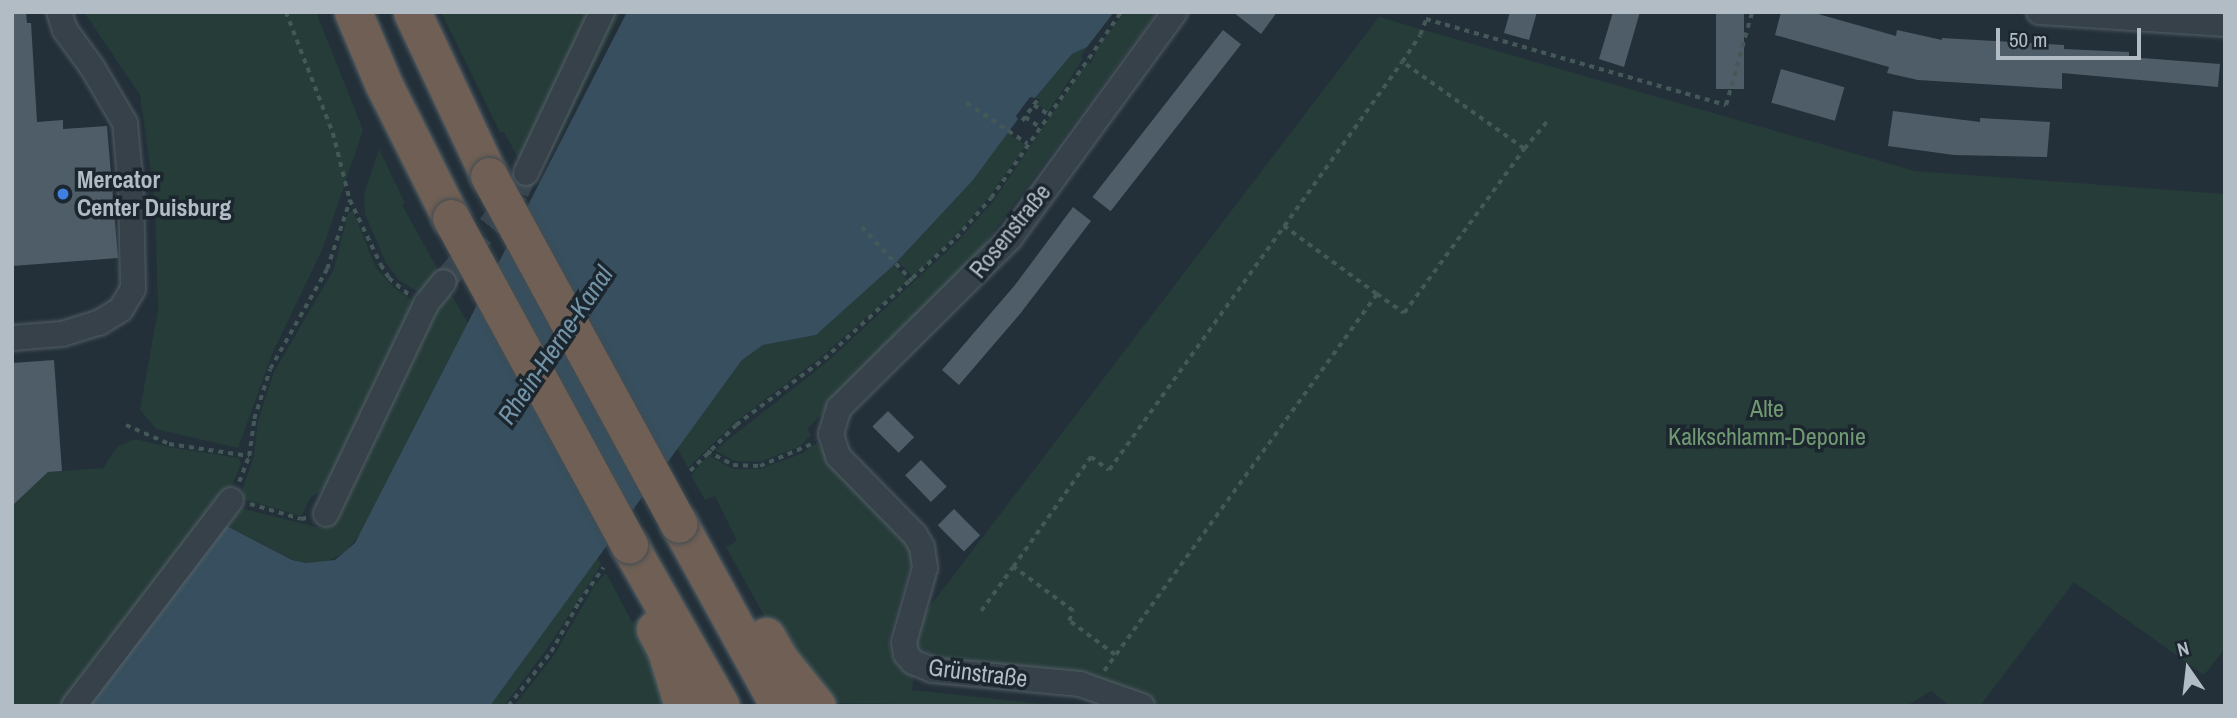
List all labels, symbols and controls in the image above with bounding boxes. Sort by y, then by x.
scale bar [1999,14,2144,58]
text: 50 m [2009,25,2047,54]
place label: Mercator Center Duisburg [77,166,231,222]
street label: Rosenstraße [963,178,1057,284]
marker: Mercator Center Duisburg [55,186,71,202]
water label: Rhein-Herne-Kanal [491,260,619,430]
park label: Alte Kalkschlamm-Deponie [1668,395,1866,451]
north arrow [2153,634,2223,704]
text: N [2174,635,2192,663]
street label: Grünstraße [927,653,1029,693]

